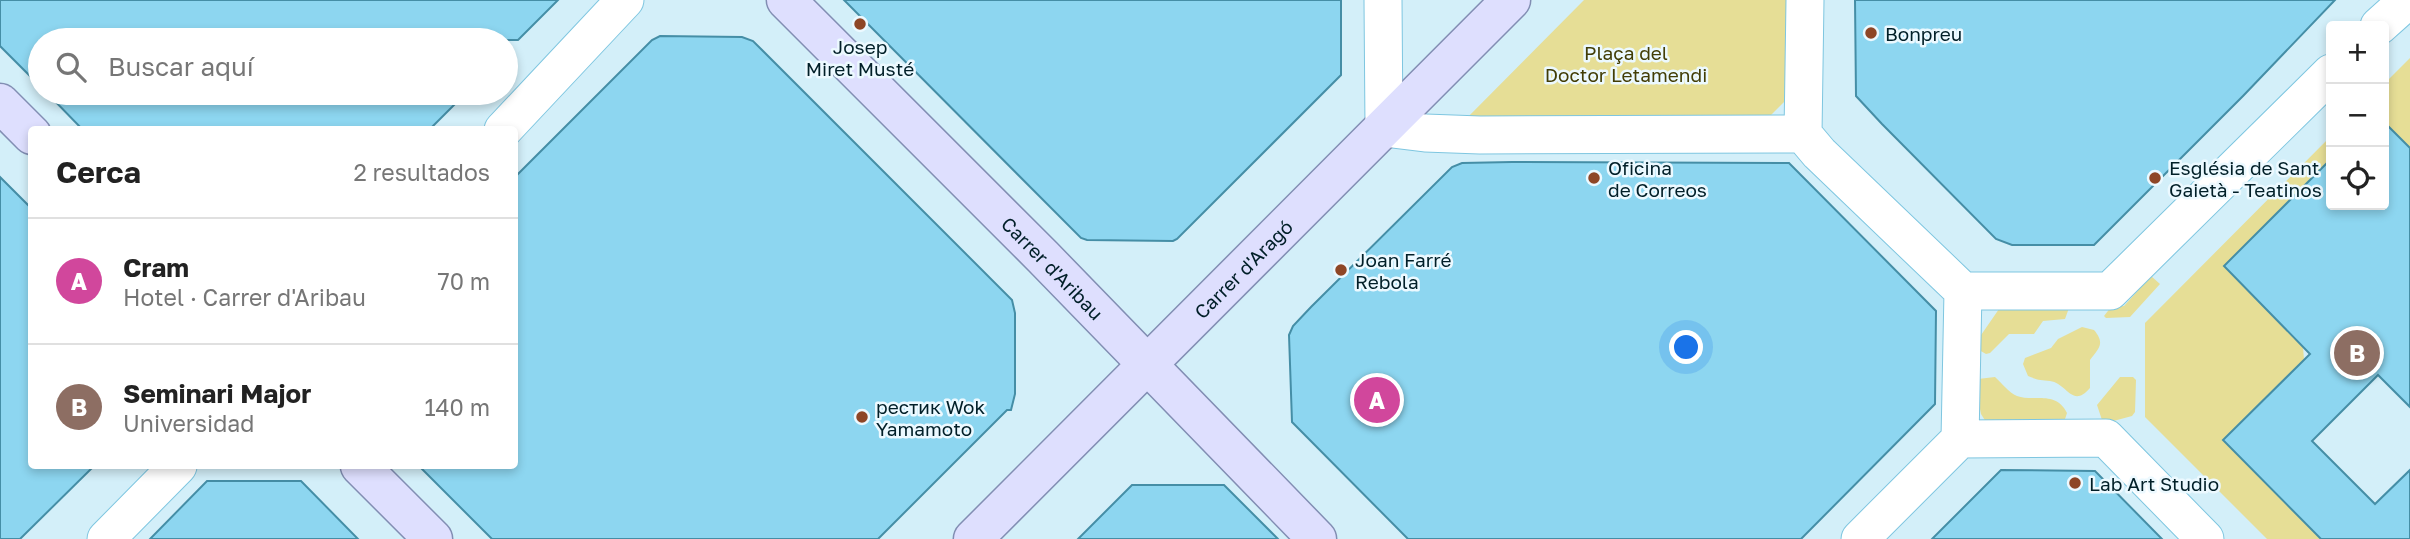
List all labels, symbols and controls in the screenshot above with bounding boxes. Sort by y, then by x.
marker: Josep Miret Musté [852,16,868,32]
map controls [2326,21,2389,210]
button: + [2326,21,2389,84]
place label: Bonpreu [1885,22,1962,45]
marker: Bonpreu [1863,25,1879,41]
search box [28,28,518,105]
place label: Josep Miret Musté [806,35,914,80]
park label: Plaça del Doctor Letamendi [1545,41,1707,86]
icon: search [52,48,90,86]
text: Buscar aquí [108,51,254,82]
button: − [2326,84,2389,147]
button: locate [2326,147,2389,210]
text: Cerca [56,154,141,190]
place label: Oficina de Correos [1608,156,1707,201]
place label: Església de Sant Gaietà - Teatinos [2169,156,2322,201]
text: 2 resultados [353,158,490,186]
marker: Oficina de Correos [1586,170,1602,186]
marker: Església de Sant Gaietà - Teatinos [2147,170,2163,186]
street label: Carrer d'Aribau [997,211,1108,324]
street label: Carrer d'Aragó [1189,215,1297,323]
place label: Joan Farré Rebola [1355,248,1451,293]
text: Cram [123,252,189,283]
marker: Joan Farré Rebola [1333,262,1349,278]
text: A [71,267,87,295]
text: 70 m [437,267,490,295]
text: Hotel · Carrer d'Aribau [123,283,366,311]
pin: B [2334,327,2380,379]
your location [1669,330,1703,364]
pin: A [1354,374,1400,426]
text: Seminari Major [123,378,311,409]
text: B [71,393,87,421]
text: 140 m [424,393,490,421]
place label: рестик Wok Yamamoto [876,395,986,440]
text: Universidad [123,409,254,437]
marker: рестик Wok Yamamoto [854,409,870,425]
place label: Lab Art Studio [2089,472,2219,495]
marker: Lab Art Studio [2067,475,2083,491]

